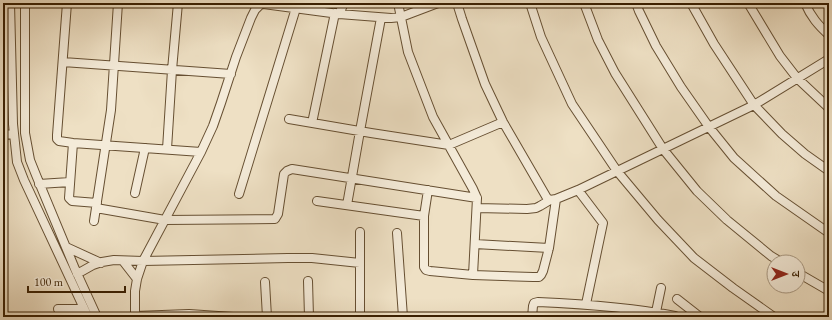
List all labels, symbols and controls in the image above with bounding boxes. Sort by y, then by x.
north arrow [766,254,806,294]
scale bar [28,268,125,294]
text: उ [789,270,803,278]
text: 100 m [34,274,64,290]

